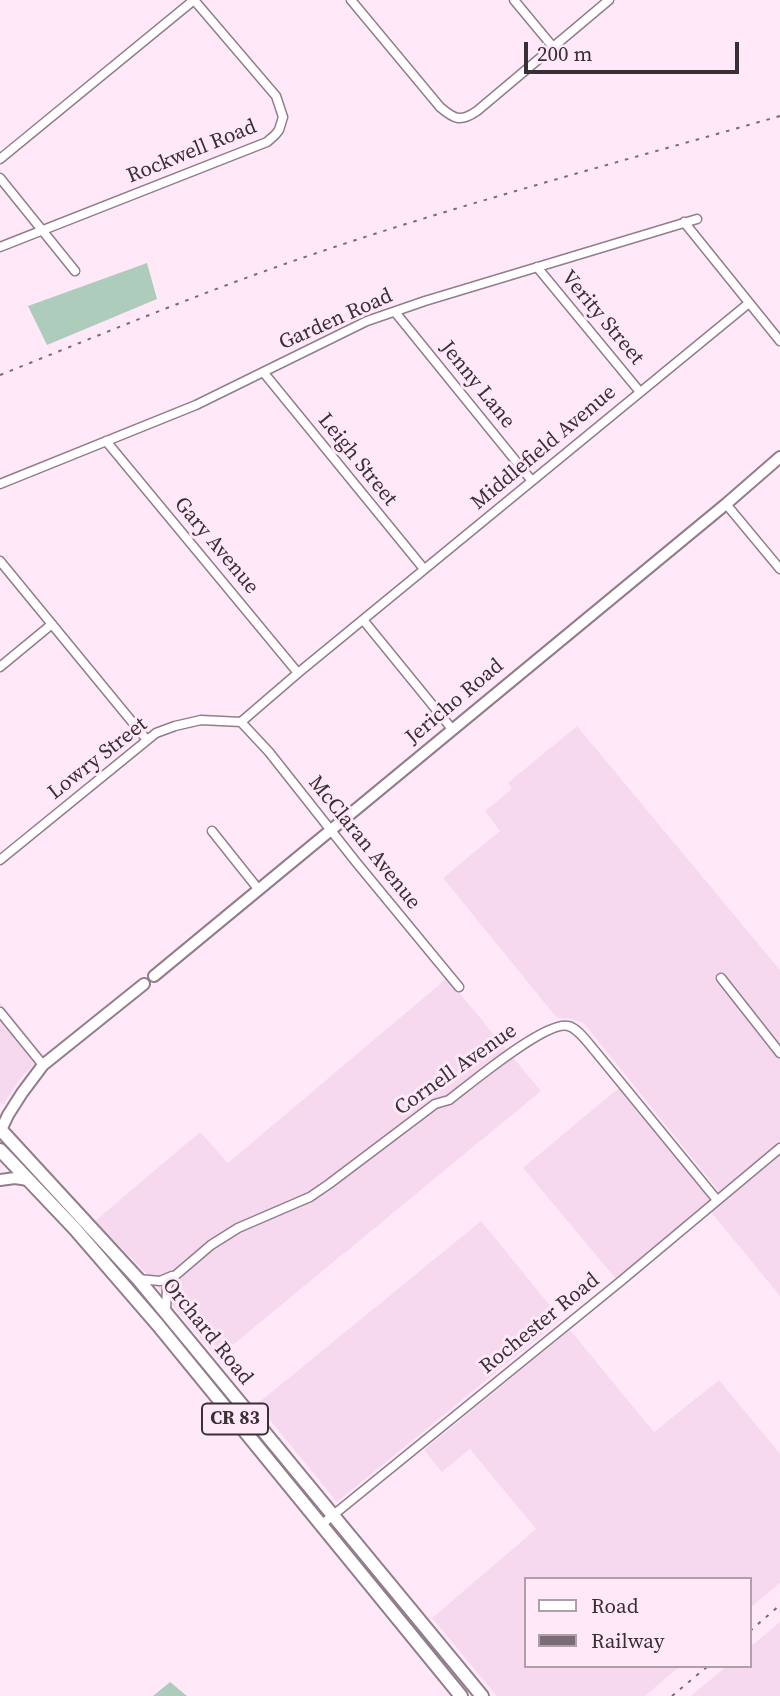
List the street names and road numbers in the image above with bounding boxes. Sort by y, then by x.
street label: Rockwell Road [123,115,261,189]
street label: Verity Street [555,266,649,370]
street label: Garden Road [275,284,397,356]
street label: Jenny Lane [434,336,520,434]
street label: Middlefield Avenue [467,380,621,516]
street label: Leigh Street [312,409,402,511]
street label: Gary Avenue [168,492,264,600]
street label: Jericho Road [401,654,509,750]
street label: Lowry Street [43,712,153,806]
street label: McClaran Avenue [302,771,426,915]
street label: Cornell Avenue [390,1019,522,1121]
street label: Rochester Road [475,1268,605,1380]
street label: Orchard Road [156,1274,258,1390]
road number: CR 83 [202,1404,268,1434]

